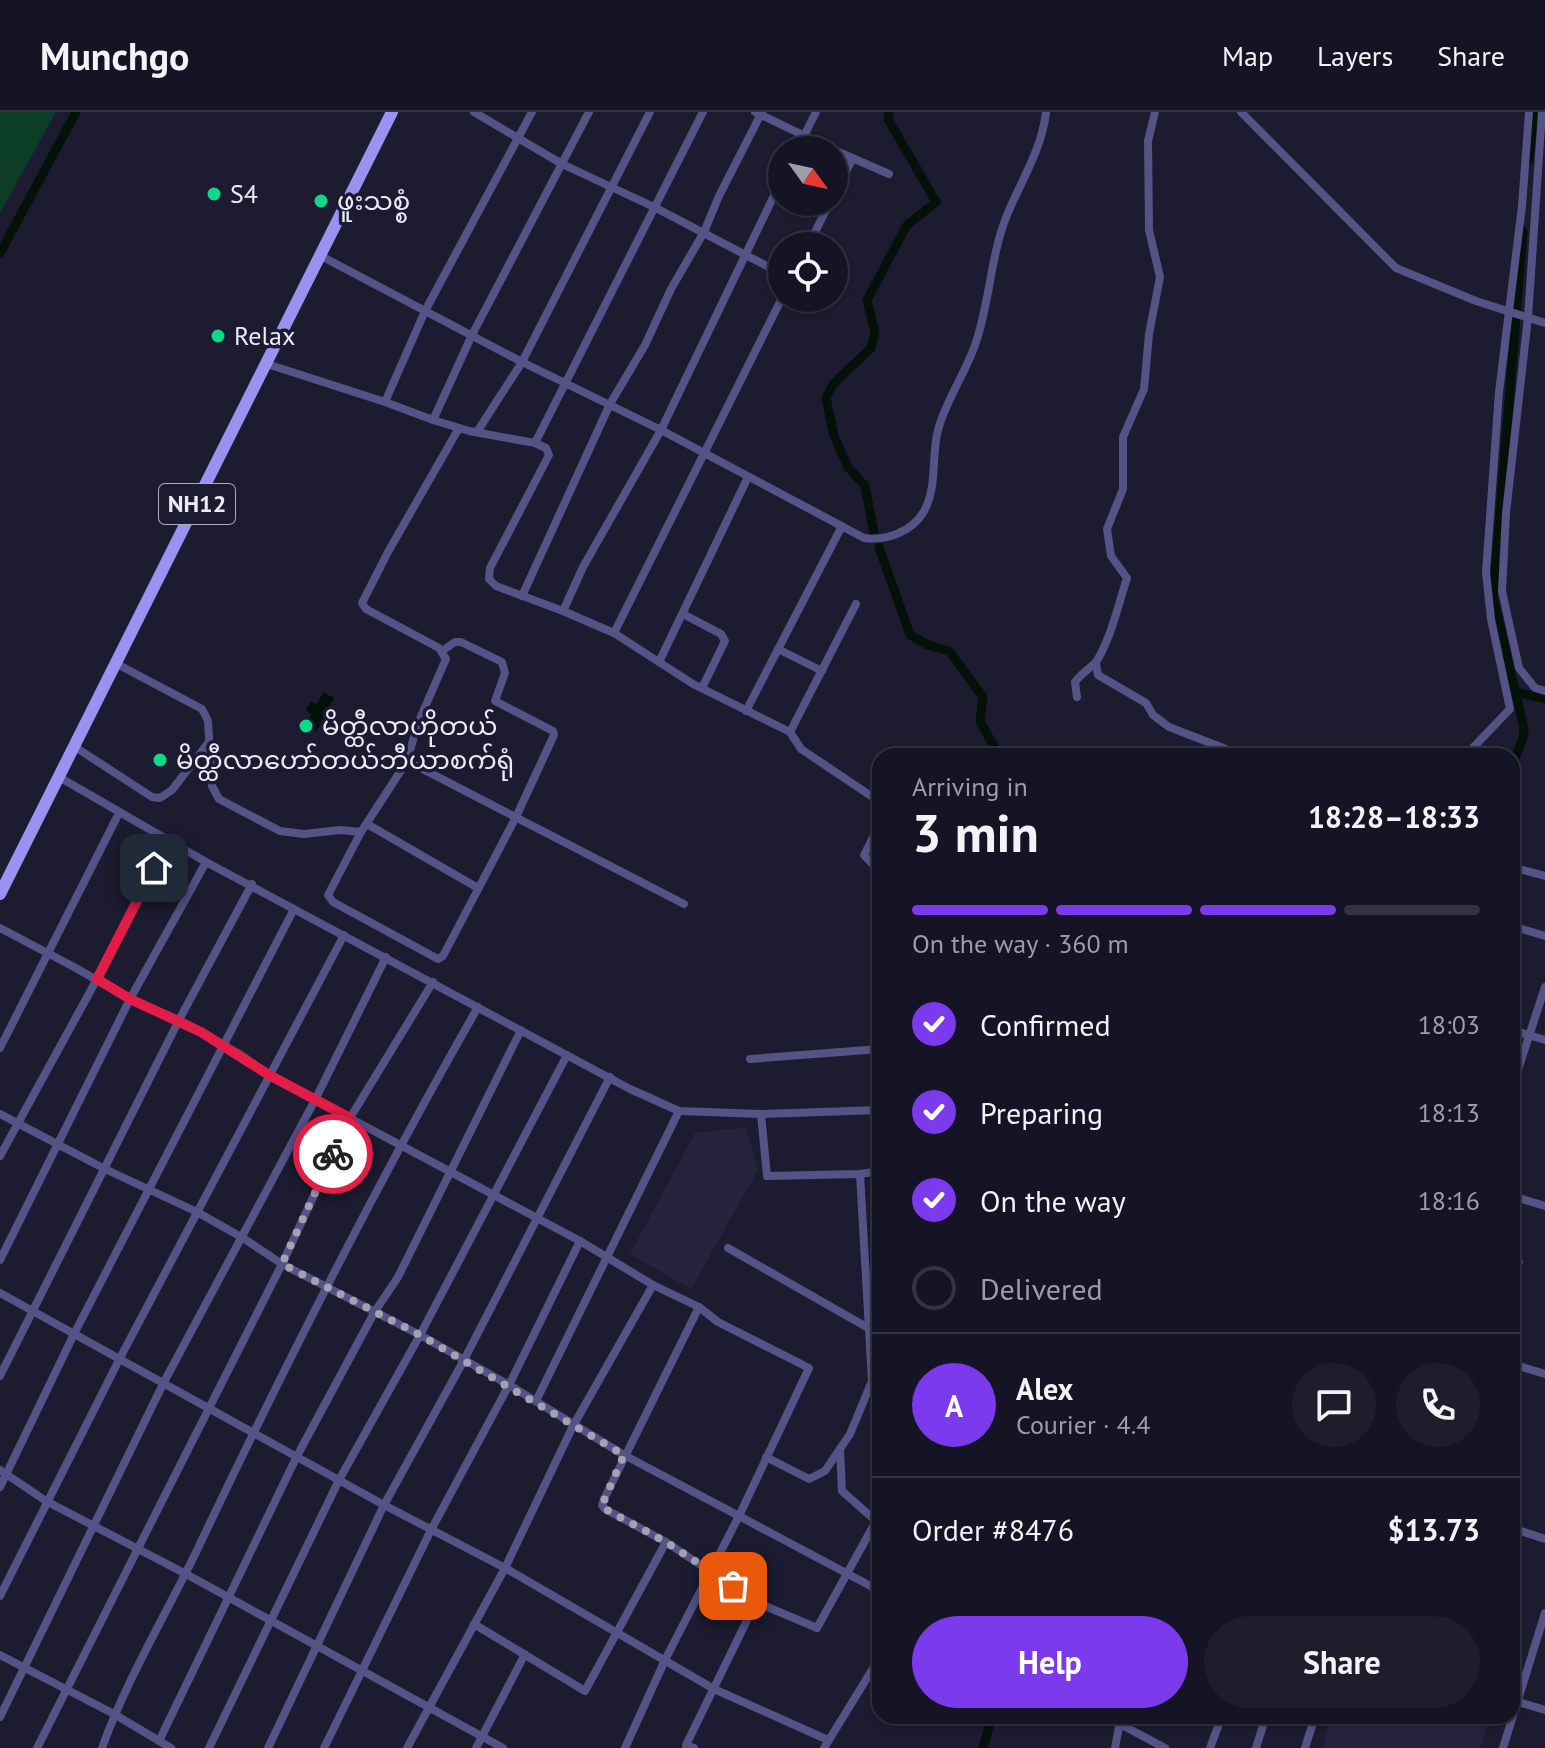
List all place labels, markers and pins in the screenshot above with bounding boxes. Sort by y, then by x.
place label: S4 [230,177,258,210]
place label: ဖူးသစ္စံ [337,184,410,223]
marker: S4 [205,185,223,203]
marker: ဖူးသစ္စံ [312,192,330,210]
place label: Relax [234,319,295,352]
marker: Relax [209,327,227,345]
place label: မိတ္ထီလာဟိုတယ် [322,709,498,747]
marker: မိတ္ထီလာဟိုတယ် [297,717,315,735]
place label: မိတ္ထီလာဟော်တယ်ဘီယာစက်ရုံ [176,743,514,781]
marker: မိတ္ထီလာဟော်တယ်ဘီယာစက်ရုံ [151,751,169,769]
pin [120,834,188,902]
pin [699,1552,767,1620]

